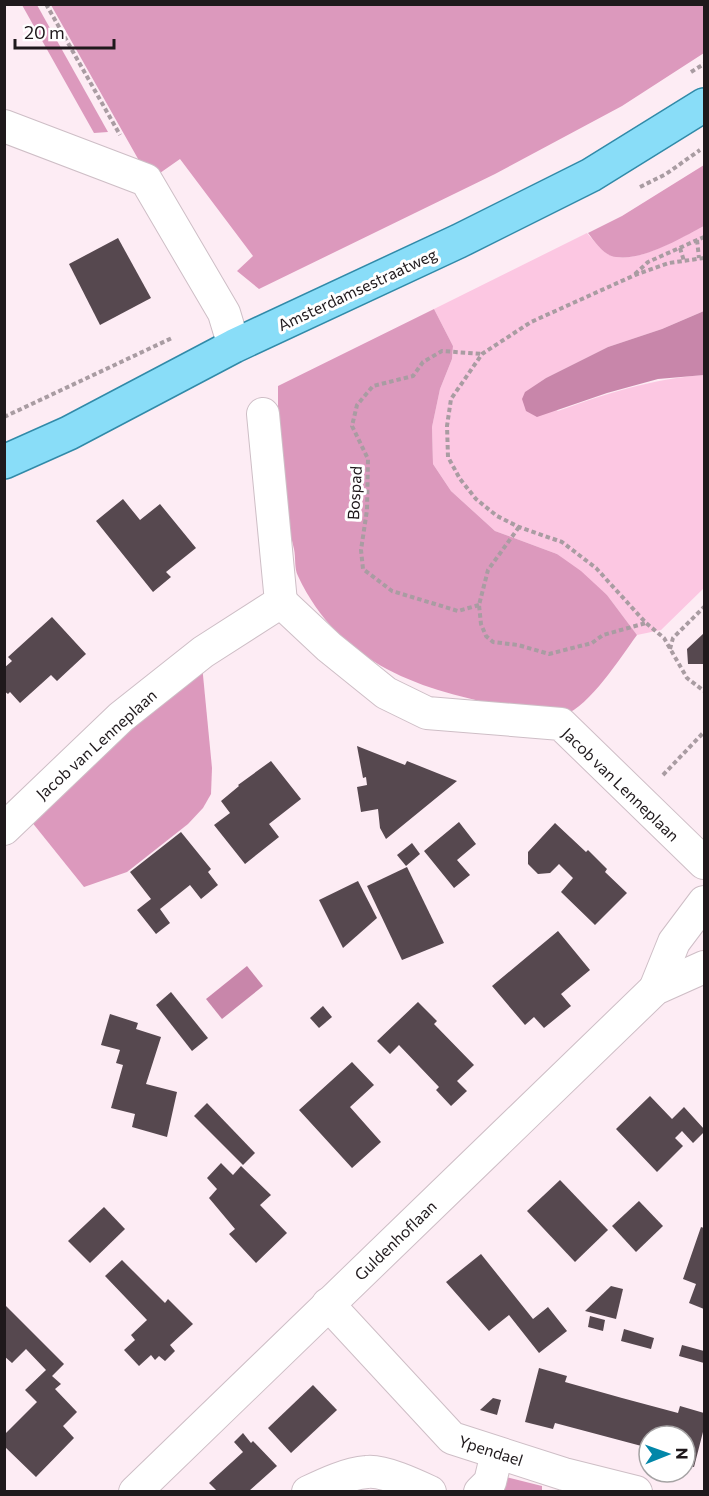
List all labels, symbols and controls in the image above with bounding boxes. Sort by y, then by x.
scale bar [15,12,114,50]
text: 20 m [24,21,65,43]
street label: Amsterdamsestraatweg [274,244,440,334]
street label: Bospad [343,465,365,521]
street label: Jacob van Lenneplaan [32,685,160,803]
street label: Jacob van Lenneplaan [558,723,684,845]
street label: Guldenhoflaan [350,1196,440,1284]
north arrow [637,1424,697,1484]
street label: Ypendael [456,1431,526,1469]
text: N [673,1448,692,1460]

